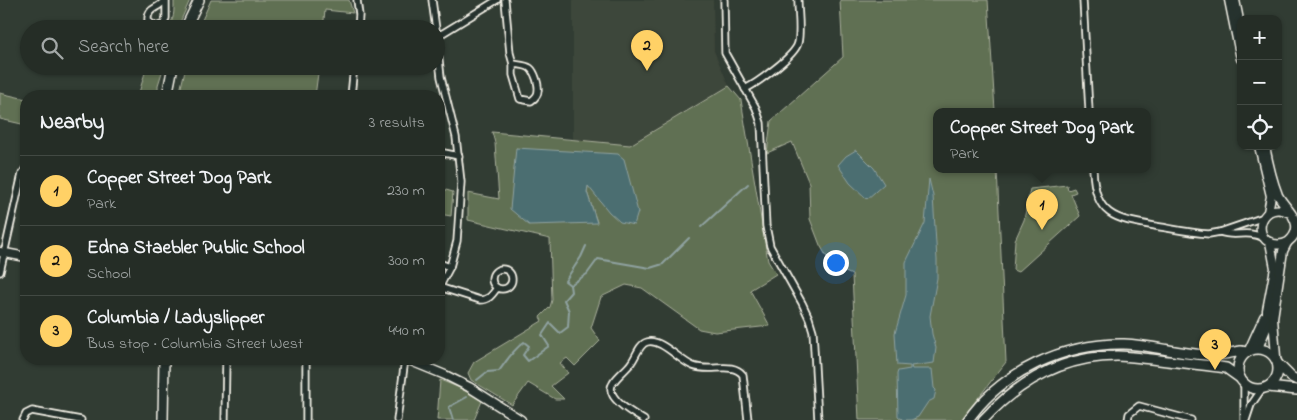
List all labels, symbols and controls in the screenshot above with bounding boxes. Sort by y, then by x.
map controls [1237,15,1282,150]
button: + [1237,15,1282,60]
search box [20,20,445,75]
pin: 2 [631,30,663,71]
icon: search [38,34,66,62]
text: Search here [78,34,169,61]
button: − [1237,60,1282,105]
button: locate [1237,105,1282,150]
text: Nearby [40,108,104,138]
popup [933,108,1151,173]
text: 3 results [369,111,425,135]
text: Copper Street Dog Park [950,115,1134,142]
text: Park [950,142,979,166]
text: Copper Street Dog Park [87,165,271,192]
text: 1 [53,179,59,203]
text: 230 m [387,179,425,203]
pin: 1 [1026,189,1058,230]
text: Park [87,192,116,216]
text: Edna Staebler Public School [87,235,305,262]
text: 2 [52,249,60,273]
text: 300 m [388,249,425,273]
your location [823,250,849,276]
text: School [87,262,131,286]
text: Columbia / Ladyslipper [87,305,264,332]
text: 3 [53,319,59,343]
text: 440 m [388,319,425,343]
pin: 3 [1199,329,1231,370]
text: Bus stop · Columbia Street West [87,332,303,356]

